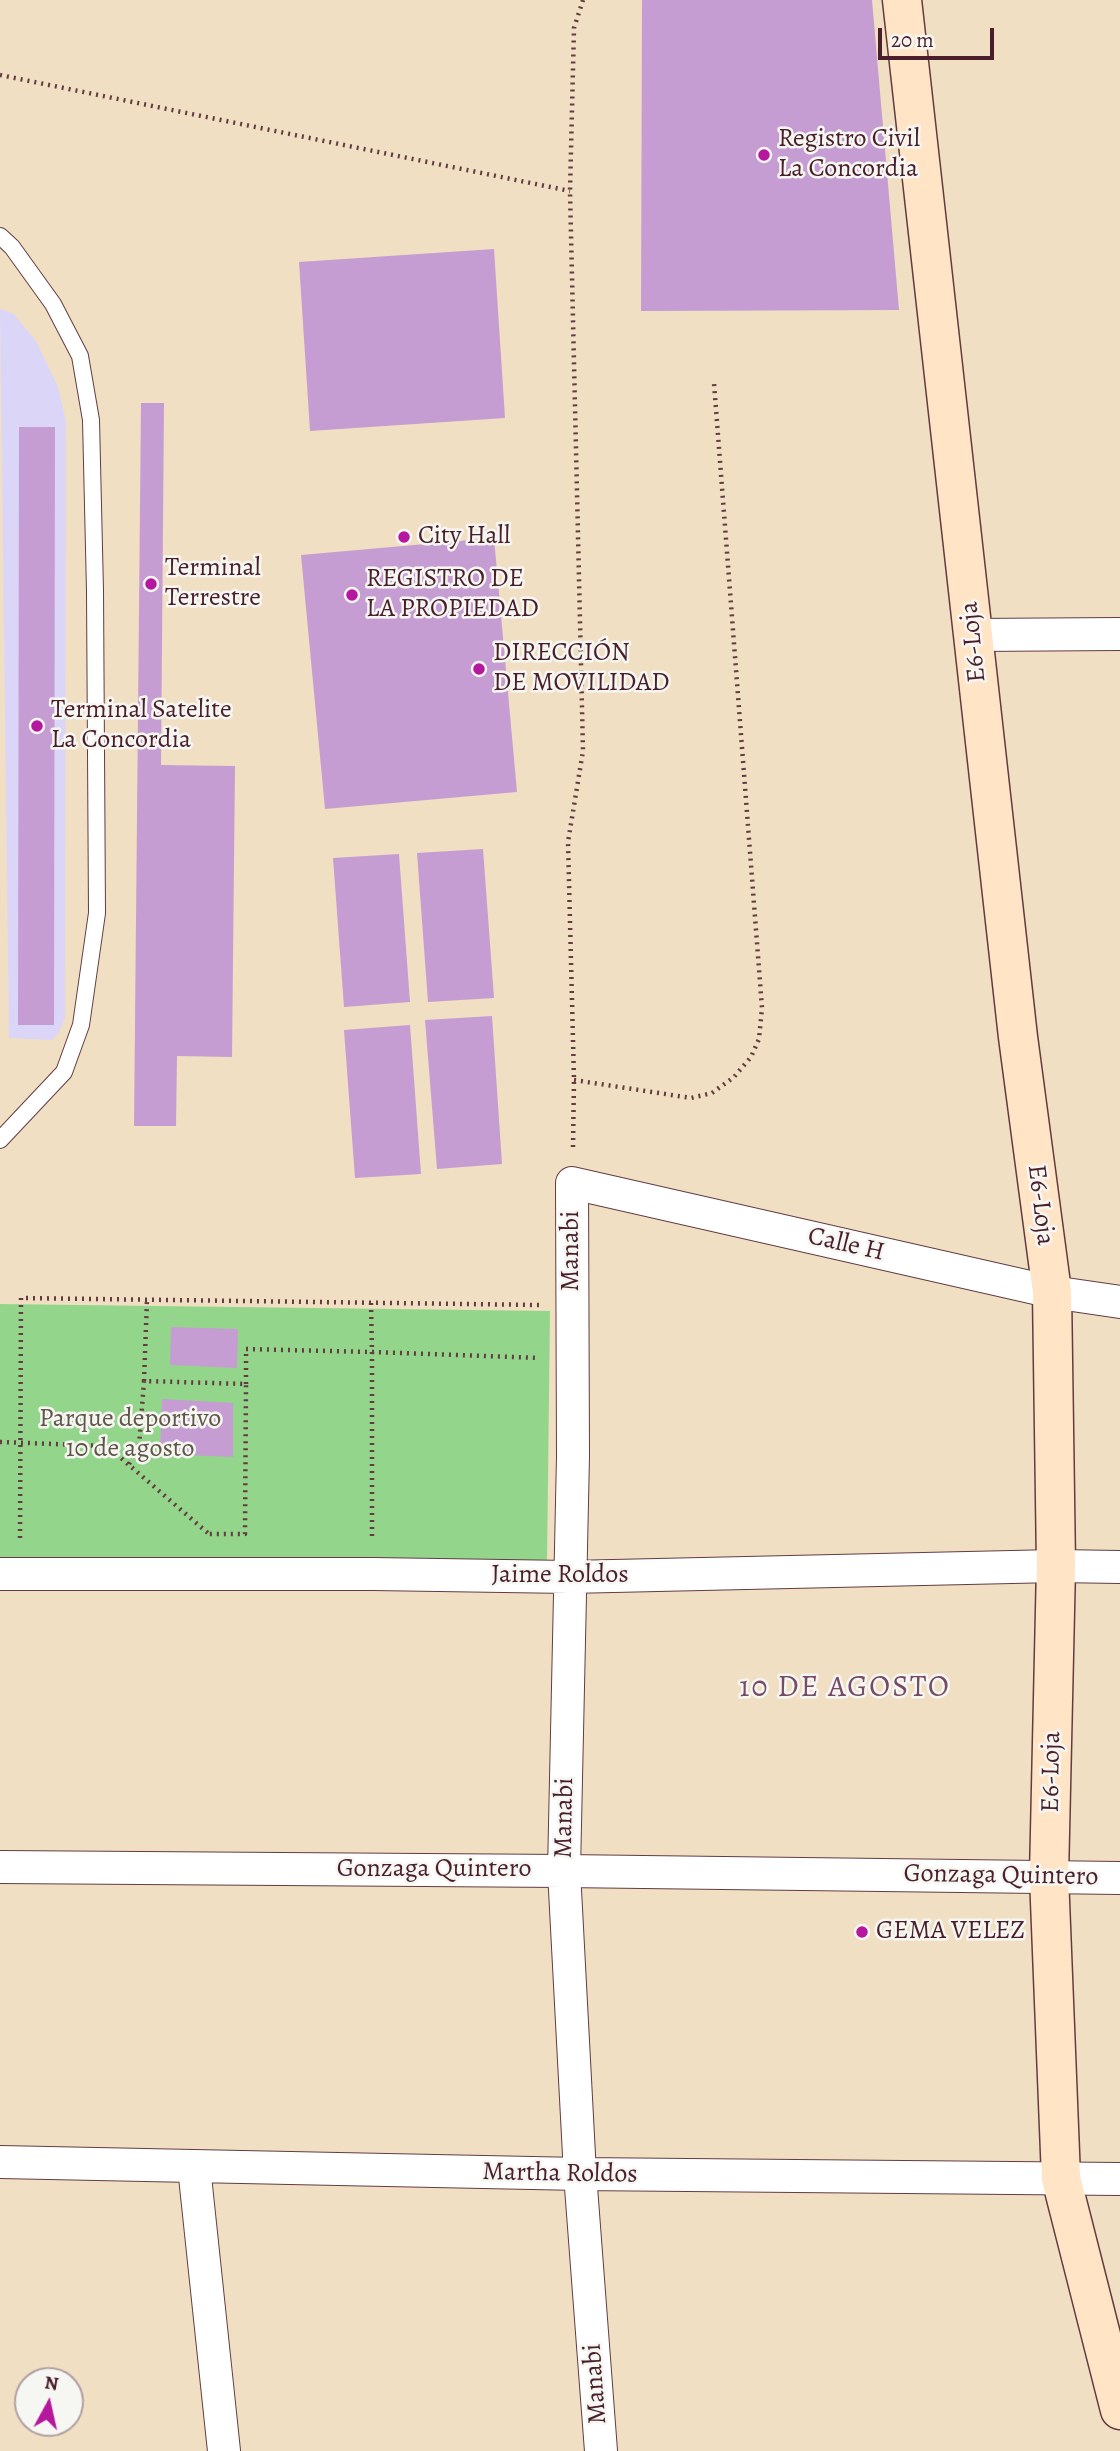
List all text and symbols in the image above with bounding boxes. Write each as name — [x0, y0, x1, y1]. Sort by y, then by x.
scale bar — [882, 14, 998, 58]
text: 20 m — [891, 26, 934, 54]
place label: Registro Civil La Concordia — [778, 124, 920, 186]
marker: Registro Civil La Concordia — [756, 147, 772, 163]
place label: City Hall — [418, 521, 510, 553]
marker: City Hall — [396, 529, 412, 545]
place label: Terminal Terrestre — [165, 553, 261, 614]
place label: REGISTRO DE LA PROPIEDAD — [366, 564, 539, 626]
marker: Terminal Terrestre — [143, 576, 159, 592]
marker: REGISTRO DE LA PROPIEDAD — [344, 587, 360, 603]
street label: E6-Loja — [954, 600, 994, 684]
place label: DIRECCIÓN DE MOVILIDAD — [493, 638, 670, 700]
marker: DIRECCIÓN DE MOVILIDAD — [471, 661, 487, 677]
place label: Terminal Satelite La Concordia — [51, 695, 232, 756]
marker: Terminal Satelite La Concordia — [29, 718, 45, 734]
street label: E6-Loja — [1020, 1163, 1060, 1247]
street label: Manabi — [556, 1211, 588, 1291]
street label: Calle H — [805, 1221, 887, 1269]
park label: Parque deportivo 10 de agosto — [39, 1404, 221, 1466]
street label: Jaime Roldos — [491, 1560, 629, 1592]
district label: 10 DE AGOSTO — [741, 1671, 949, 1707]
street label: E6-Loja — [1036, 1731, 1068, 1813]
street label: Manabi — [549, 1777, 581, 1859]
street label: Gonzaga Quintero — [337, 1854, 531, 1886]
street label: Gonzaga Quintero — [903, 1859, 1099, 1893]
place label: GEMA VELEZ — [876, 1916, 1025, 1948]
marker: GEMA VELEZ — [854, 1924, 870, 1940]
street label: Martha Roldos — [482, 2157, 638, 2191]
street label: Manabi — [578, 2343, 614, 2425]
north arrow — [14, 2367, 84, 2437]
text: N — [43, 2369, 60, 2397]

